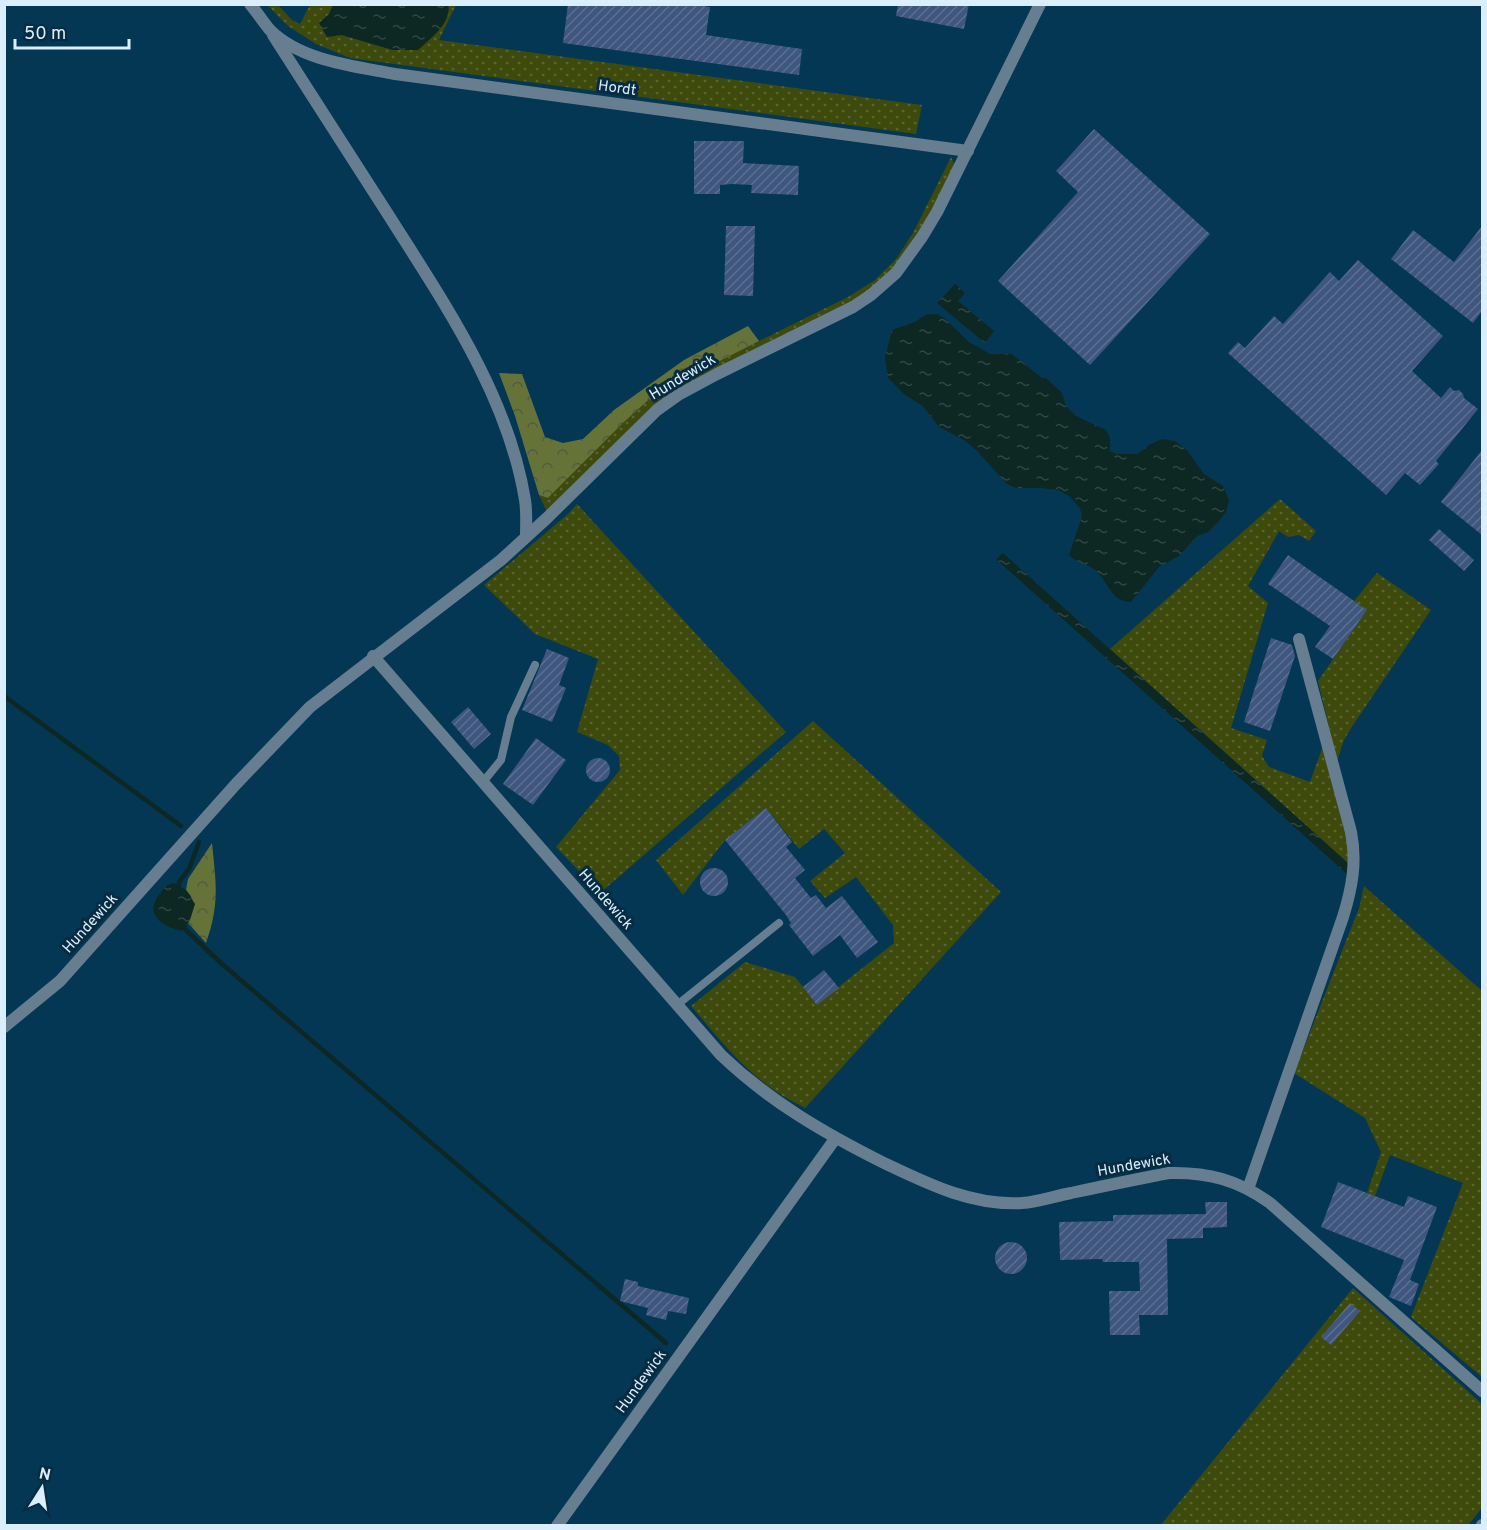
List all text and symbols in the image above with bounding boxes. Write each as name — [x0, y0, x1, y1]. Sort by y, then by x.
scale bar — [15, 12, 129, 50]
text: 50 m — [24, 23, 66, 46]
street label: Hordt — [597, 77, 637, 101]
street label: Hundewick — [646, 351, 720, 405]
street label: Hundewick — [574, 866, 636, 934]
street label: Hundewick — [59, 890, 123, 958]
street label: Hundewick — [1096, 1150, 1172, 1182]
street label: Hundewick — [613, 1346, 671, 1418]
north arrow — [12, 1458, 72, 1518]
text: N — [37, 1464, 52, 1486]

